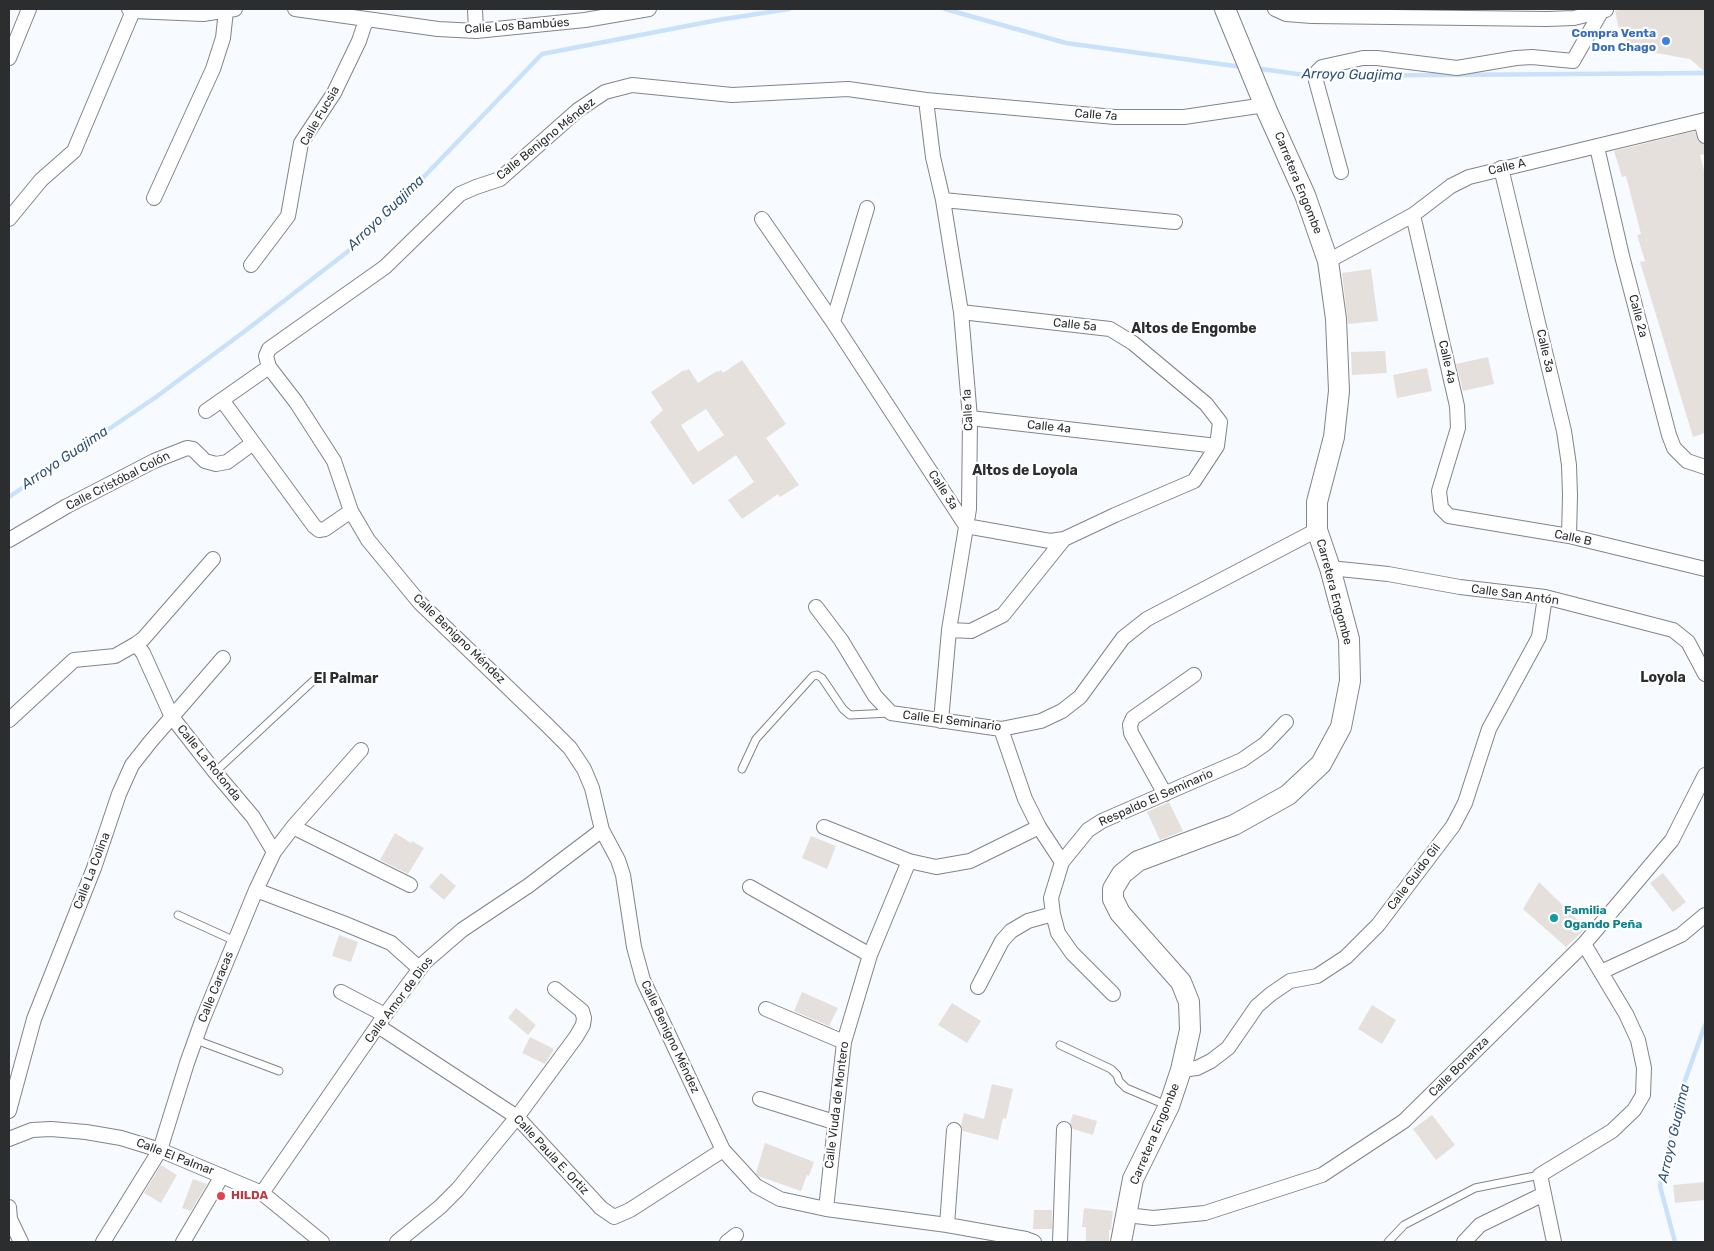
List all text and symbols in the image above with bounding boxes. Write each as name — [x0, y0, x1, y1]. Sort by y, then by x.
street label: Calle Los Bambúes — [464, 15, 570, 37]
place label: Compra Venta Don Chago — [1572, 27, 1656, 55]
marker: Compra Venta Don Chago — [1660, 35, 1672, 47]
water label: Arroyo Guajima — [1302, 66, 1402, 84]
street label: Calle Fucsia — [297, 84, 343, 148]
street label: Calle Benigno Méndez — [494, 95, 598, 183]
street label: Calle 7a — [1074, 106, 1118, 124]
street label: Carretera Engombe — [1271, 130, 1325, 236]
street label: Calle A — [1487, 156, 1527, 178]
water label: Arroyo Guajima — [344, 172, 428, 254]
street label: Calle 2a — [1625, 293, 1651, 339]
street label: Calle 5a — [1052, 316, 1098, 334]
district label: Altos de Engombe — [1131, 321, 1257, 337]
street label: Calle 3a — [1533, 328, 1557, 374]
street label: Calle 4a — [1435, 339, 1459, 385]
street label: Calle 1a — [960, 389, 976, 431]
street label: Calle 4a — [1026, 418, 1072, 436]
water label: Arroyo Guajima — [19, 423, 111, 493]
street label: Calle Cristóbal Colón — [64, 449, 172, 513]
district label: Altos de Loyola — [972, 463, 1078, 479]
street label: Calle 3a — [925, 468, 961, 512]
street label: Calle B — [1553, 527, 1593, 549]
street label: Carretera Engombe — [1313, 538, 1355, 646]
street label: Calle San Antón — [1470, 582, 1560, 608]
street label: Calle Benigno Méndez — [410, 591, 508, 687]
district label: Loyola — [1640, 670, 1686, 686]
district label: El Palmar — [314, 671, 378, 687]
street label: Calle El Seminario — [902, 708, 1002, 734]
street label: Calle La Rotonda — [174, 722, 244, 804]
street label: Respaldo El Seminario — [1097, 766, 1215, 830]
street label: Calle La Colina — [71, 831, 113, 911]
street label: Calle Guido Gil — [1384, 841, 1444, 913]
place label: Familia Ogando Peña — [1564, 904, 1642, 932]
marker: Familia Ogando Peña — [1548, 912, 1560, 924]
street label: Calle Caracas — [195, 949, 237, 1025]
street label: Calle Amor de Dios — [362, 954, 436, 1046]
street label: Calle Benigno Méndez — [638, 978, 702, 1096]
street label: Calle Bonanza — [1426, 1034, 1492, 1100]
street label: Calle Viuda de Montero — [822, 1041, 852, 1169]
street label: Carretera Engombe — [1127, 1081, 1183, 1187]
water label: Arroyo Guajima — [1655, 1082, 1693, 1184]
street label: Calle Paula E. Ortiz — [510, 1112, 592, 1198]
street label: Calle El Palmar — [134, 1136, 216, 1178]
place label: HILDA — [231, 1189, 268, 1203]
marker: HILDA — [215, 1190, 227, 1202]

